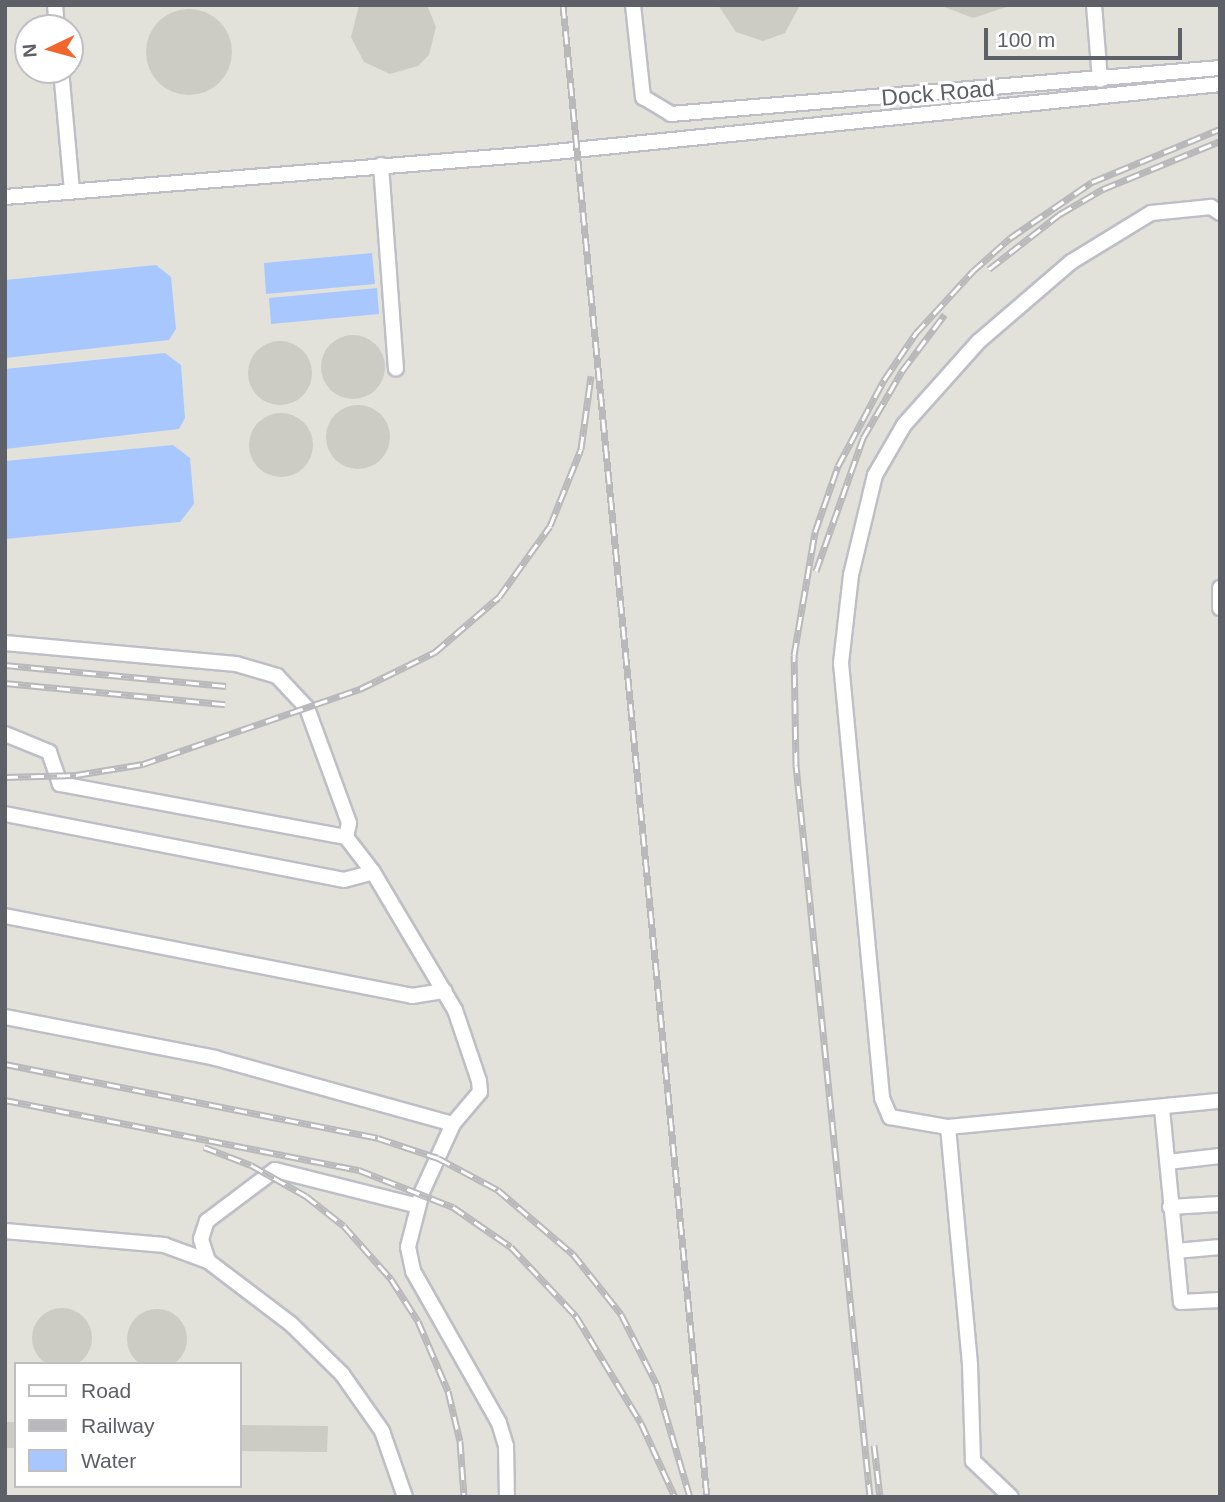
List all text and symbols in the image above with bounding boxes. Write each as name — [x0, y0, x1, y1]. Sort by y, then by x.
north arrow — [14, 14, 84, 84]
scale bar — [987, 14, 1185, 58]
text: 100 m — [997, 28, 1055, 51]
text: N — [19, 43, 41, 58]
street label: Dock Road — [880, 74, 996, 112]
legend — [14, 1362, 242, 1488]
text: Road — [81, 1379, 131, 1402]
text: Railway — [81, 1414, 155, 1437]
text: Water — [81, 1449, 136, 1472]

